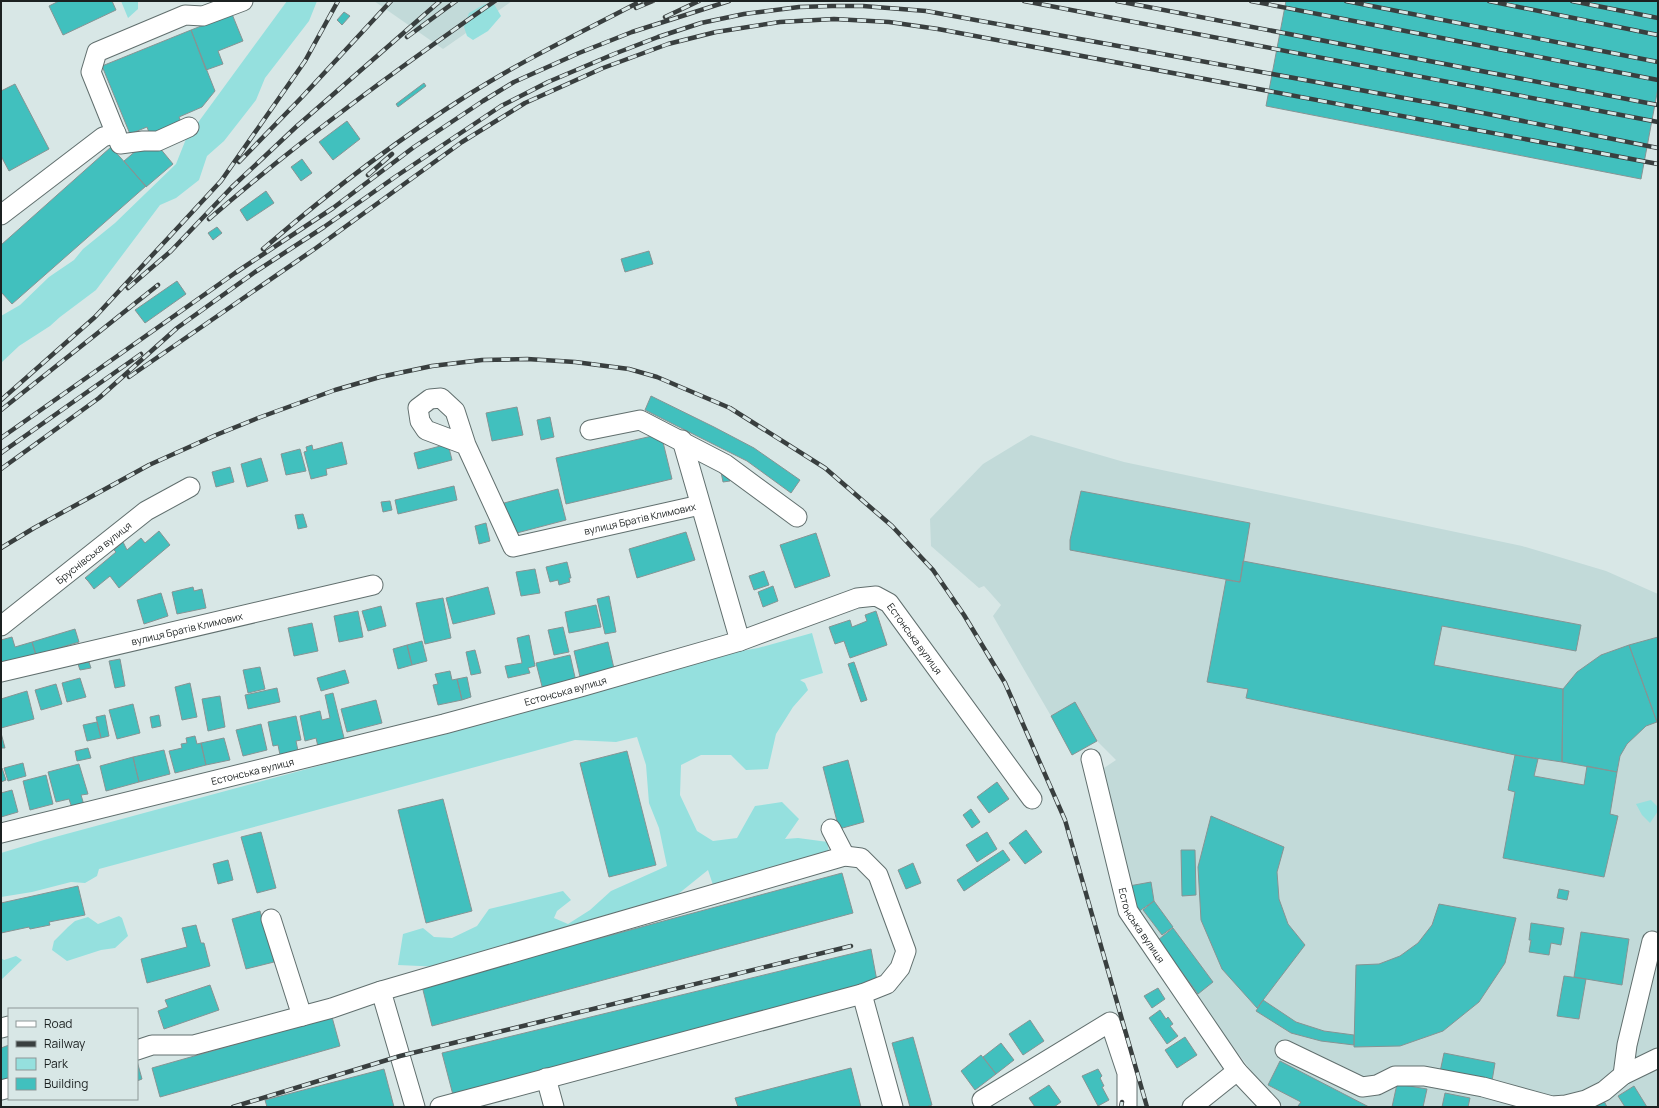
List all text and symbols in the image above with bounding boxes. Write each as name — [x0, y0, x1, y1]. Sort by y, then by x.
street label: вулиця Братів Климових — [583, 499, 698, 538]
street label: Бруснівська вулиця — [53, 518, 134, 587]
street label: Естонська вулиця — [884, 600, 946, 677]
street label: вулиця Братів Климових — [130, 609, 245, 648]
street label: Естонська вулиця — [523, 673, 608, 709]
street label: Естонська вулиця — [210, 754, 295, 788]
street label: Естонська вулиця — [1116, 886, 1168, 965]
legend — [8, 1008, 138, 1100]
text: Road — [44, 1015, 72, 1032]
text: Railway — [44, 1035, 86, 1052]
text: Park — [44, 1055, 69, 1072]
text: Building — [44, 1075, 88, 1092]

